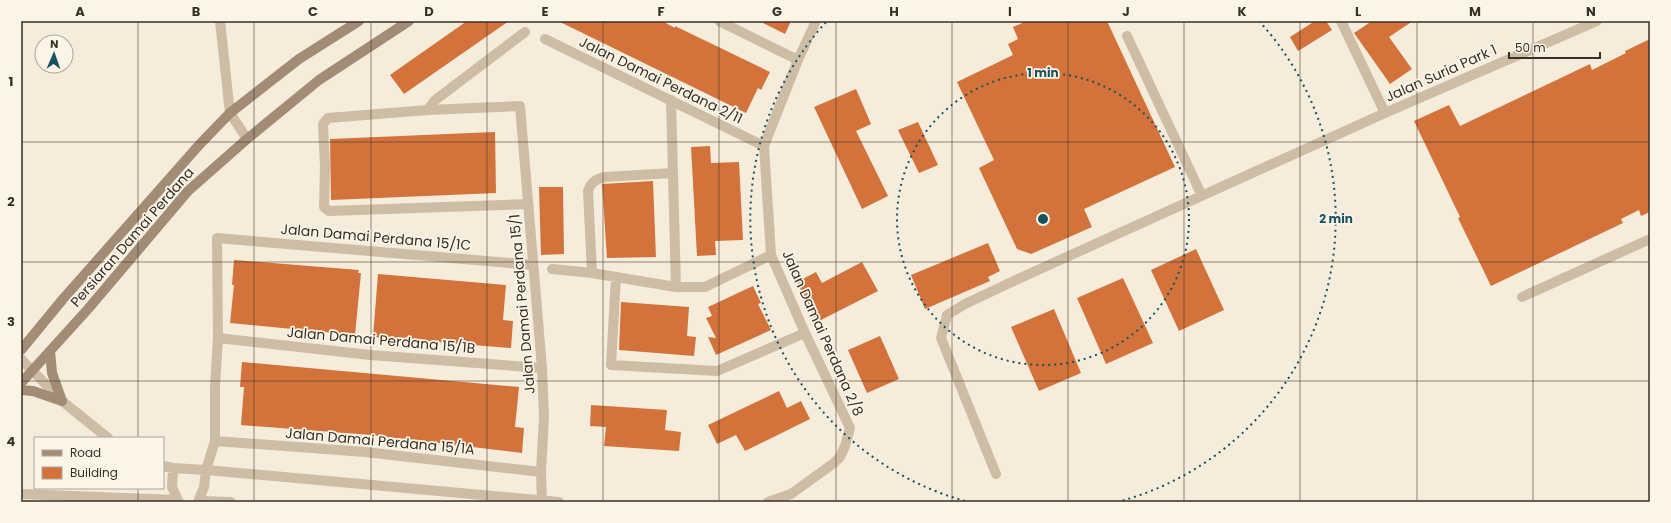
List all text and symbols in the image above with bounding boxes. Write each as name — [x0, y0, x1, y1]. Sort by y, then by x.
text: A — [75, 2, 85, 21]
text: B — [192, 2, 201, 21]
text: C — [308, 2, 318, 21]
text: D — [424, 2, 434, 21]
text: E — [541, 2, 549, 21]
text: F — [657, 2, 665, 21]
text: G — [772, 2, 782, 21]
text: H — [889, 2, 899, 21]
text: I — [1008, 2, 1012, 21]
text: J — [1122, 2, 1130, 21]
text: K — [1237, 2, 1247, 21]
text: L — [1355, 2, 1361, 21]
text: M — [1469, 2, 1481, 21]
text: N — [1586, 2, 1596, 21]
street label: Jalan Damai Perdana 2/11 — [576, 32, 746, 128]
north arrow — [34, 34, 74, 74]
scale bar — [1509, 34, 1600, 60]
text: N — [50, 36, 59, 52]
text: 50 m — [1515, 39, 1546, 56]
street label: Jalan Suria Park 1 — [1382, 40, 1500, 106]
text: 1 min — [1027, 64, 1059, 81]
text: 1 — [9, 72, 13, 91]
street label: Persiaran Damai Perdana — [66, 163, 198, 311]
text: 2 — [7, 192, 15, 211]
text: 2 min — [1319, 210, 1353, 227]
centre of rings — [1036, 212, 1050, 226]
street label: Jalan Damai Perdana 15/1 — [504, 213, 540, 395]
street label: Jalan Damai Perdana 15/1C — [280, 219, 472, 255]
street label: Jalan Damai Perdana 2/8 — [777, 247, 869, 419]
text: 3 — [7, 312, 15, 331]
street label: Jalan Damai Perdana 15/1B — [286, 322, 476, 358]
street label: Jalan Damai Perdana 15/1A — [285, 423, 475, 459]
text: 4 — [7, 432, 16, 451]
legend — [34, 437, 164, 489]
text: Road — [70, 444, 101, 461]
text: Building — [70, 464, 118, 481]

